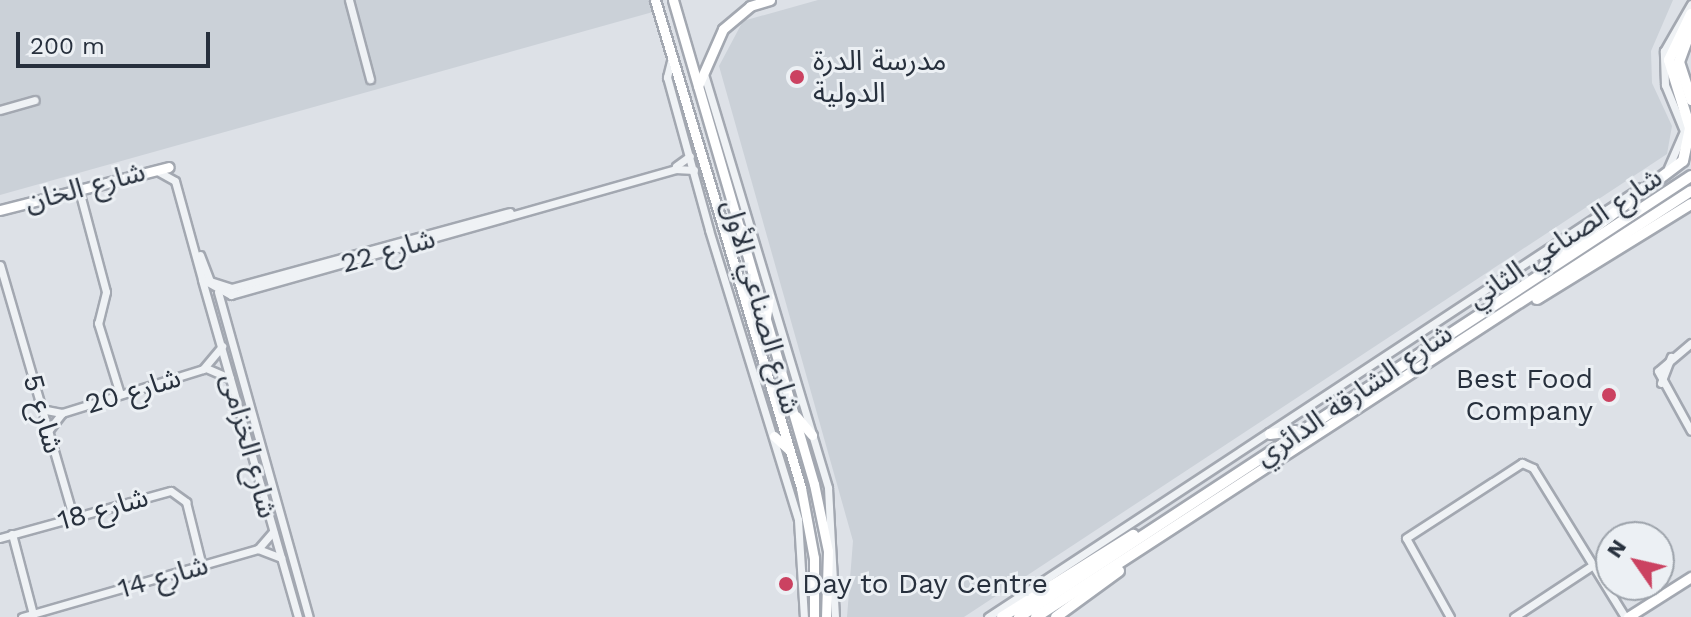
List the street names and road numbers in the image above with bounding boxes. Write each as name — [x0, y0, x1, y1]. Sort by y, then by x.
street label: شارع الخان — [21, 155, 149, 219]
street label: شارع الصناعي الثاني — [1461, 161, 1669, 315]
street label: شارع الصناعي الأول — [714, 196, 808, 418]
street label: شارع 22 — [337, 222, 439, 280]
street label: شارع الشارقة الدائري — [1249, 317, 1459, 473]
street label: شارع 20 — [81, 361, 185, 421]
street label: شارع الخزامى — [214, 370, 284, 522]
street label: شارع 5 — [16, 371, 70, 457]
street label: شارع 18 — [54, 480, 152, 538]
street label: شارع 14 — [114, 548, 212, 606]

